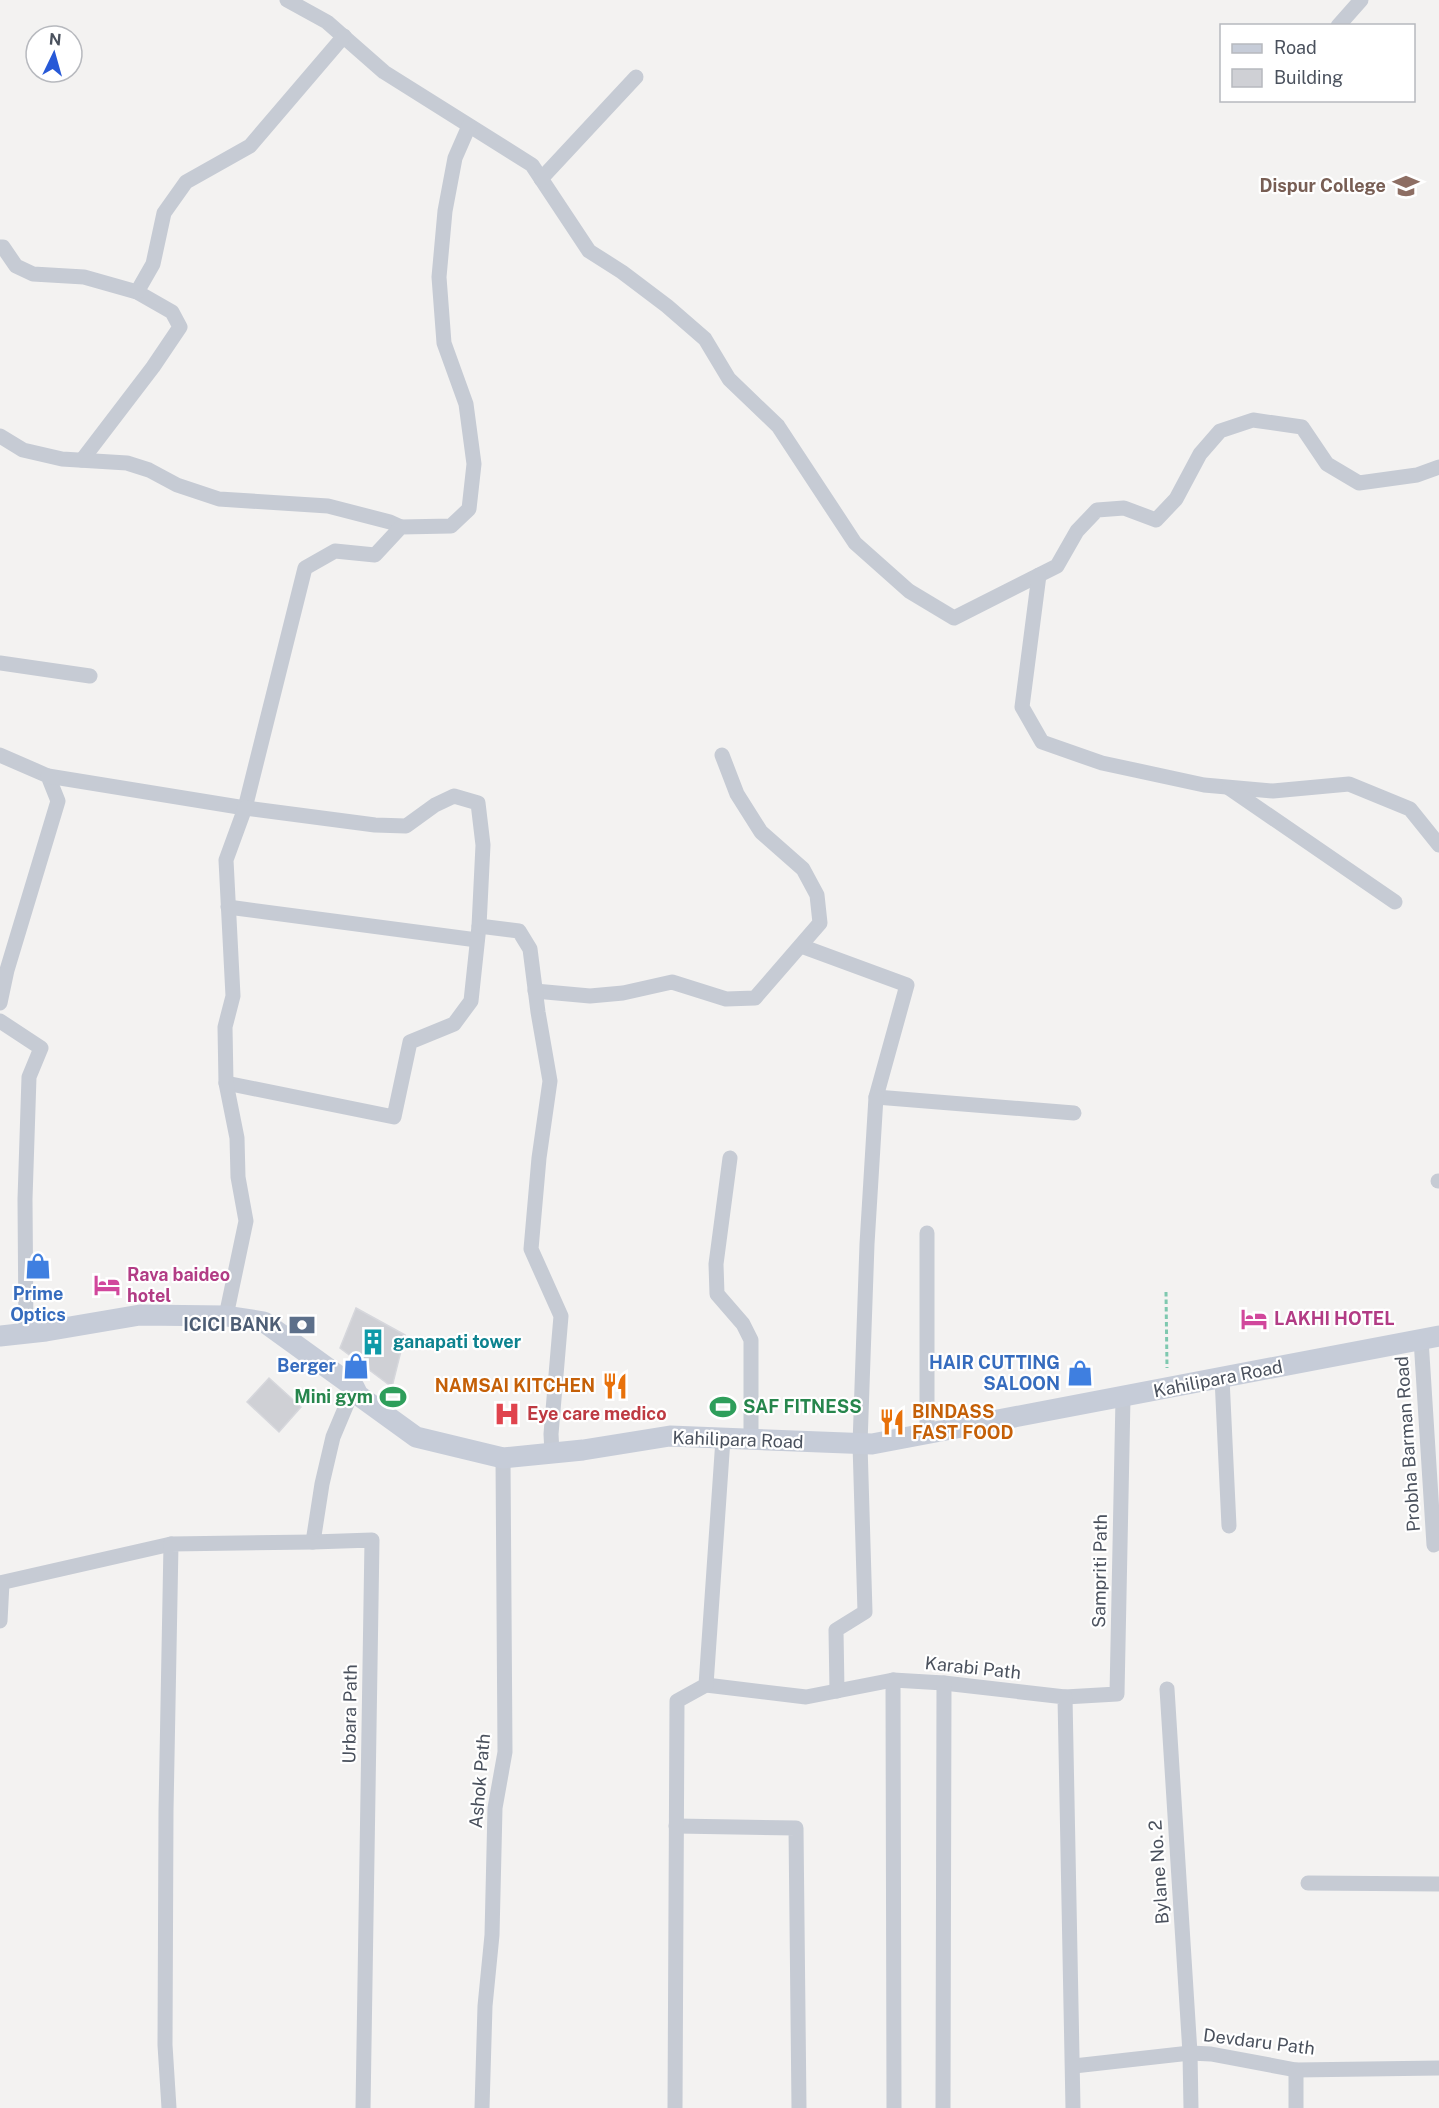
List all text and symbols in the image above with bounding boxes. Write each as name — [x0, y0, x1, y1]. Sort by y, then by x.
north arrow — [24, 24, 84, 84]
legend — [1220, 24, 1415, 102]
text: N — [48, 30, 62, 50]
text: Road — [1274, 37, 1317, 58]
text: Building — [1274, 67, 1343, 88]
school or university icon: Dispur College — [1391, 171, 1421, 201]
place label: Dispur College — [1260, 175, 1386, 196]
shop icon: Prime Optics — [23, 1251, 53, 1281]
place label: Rava baideo hotel — [127, 1264, 230, 1306]
hotel icon: Rava baideo hotel — [92, 1270, 122, 1300]
place label: Prime Optics — [10, 1283, 66, 1325]
hotel icon: LAKHI HOTEL — [1239, 1304, 1269, 1334]
place label: LAKHI HOTEL — [1274, 1308, 1395, 1329]
bank icon: ICICI BANK — [287, 1310, 317, 1340]
place label: ICICI BANK — [183, 1314, 282, 1335]
building icon: ganapati tower — [358, 1327, 388, 1357]
place label: ganapati tower — [393, 1331, 522, 1352]
shop icon: Berger — [341, 1351, 371, 1381]
place label: HAIR CUTTING SALOON — [929, 1352, 1060, 1394]
place label: Berger — [277, 1355, 337, 1376]
street label: Kahilipara Road — [1152, 1356, 1284, 1401]
street label: Probha Barman Road — [1391, 1356, 1424, 1532]
shop icon: HAIR CUTTING SALOON — [1065, 1358, 1095, 1388]
restaurant icon: NAMSAI KITCHEN — [600, 1371, 630, 1401]
place label: NAMSAI KITCHEN — [435, 1375, 595, 1396]
sports icon: Mini gym — [378, 1382, 408, 1412]
place label: Mini gym — [294, 1386, 373, 1407]
sports icon: SAF FITNESS — [708, 1392, 738, 1422]
place label: SAF FITNESS — [743, 1396, 862, 1417]
hospital icon: Eye care medico — [492, 1399, 522, 1429]
place label: BINDASS FAST FOOD — [912, 1401, 1013, 1443]
place label: Eye care medico — [527, 1403, 667, 1424]
restaurant icon: BINDASS FAST FOOD — [877, 1407, 907, 1437]
street label: Kahilipara Road — [672, 1427, 804, 1452]
street label: Sampriti Path — [1088, 1514, 1111, 1628]
street label: Karabi Path — [924, 1652, 1022, 1683]
street label: Urbara Path — [338, 1664, 361, 1764]
street label: Ashok Path — [465, 1733, 494, 1829]
street label: Bylane No. 2 — [1144, 1819, 1173, 1925]
street label: Devdaru Path — [1202, 2024, 1316, 2059]

